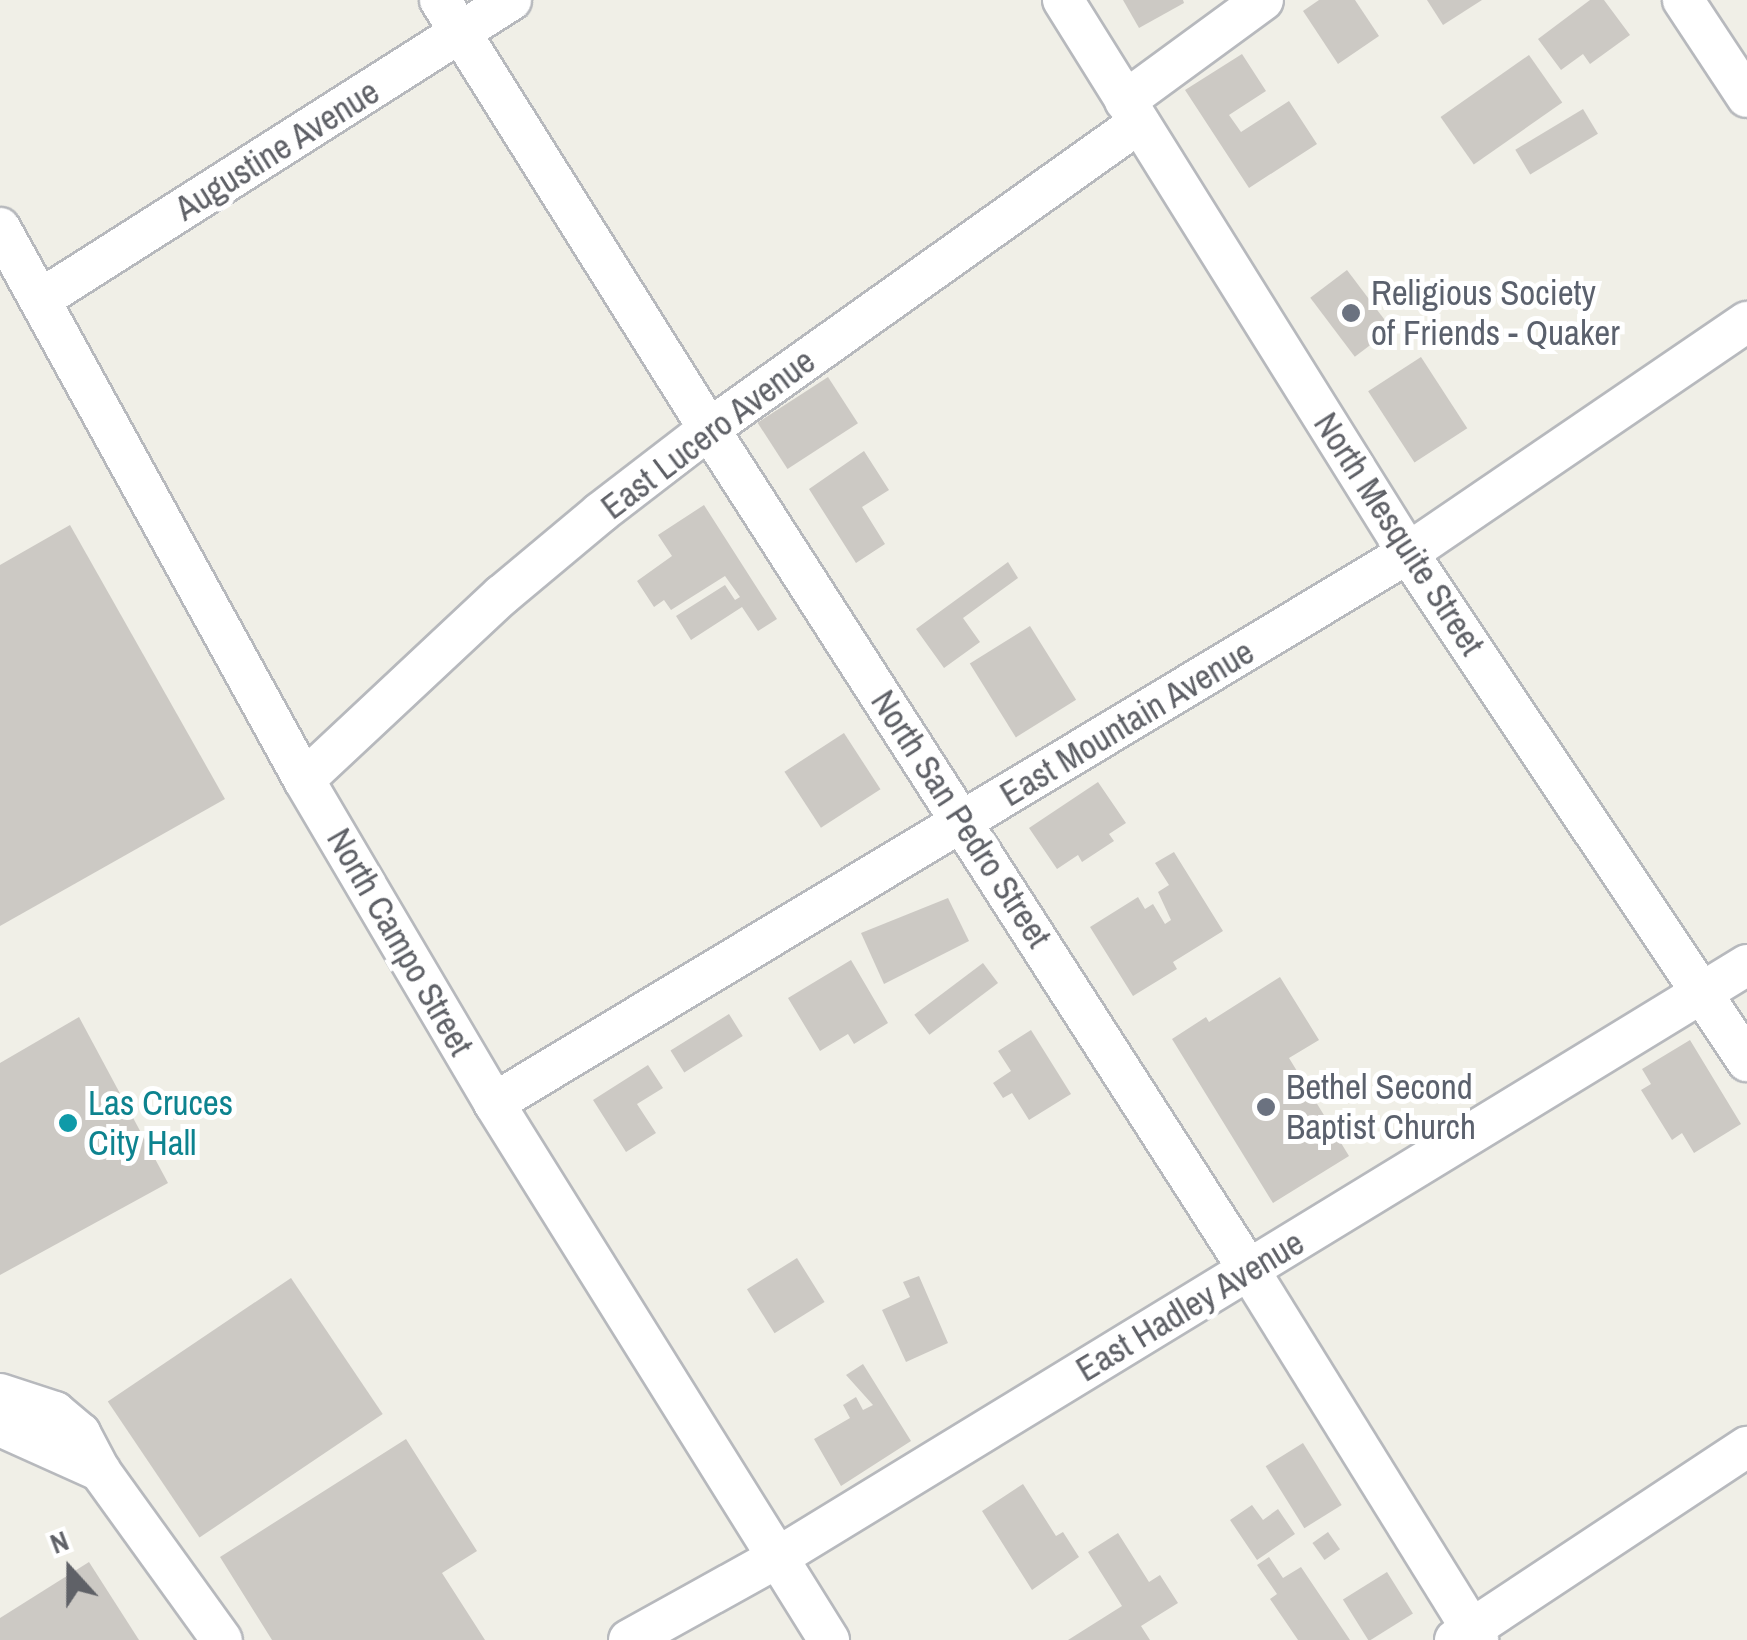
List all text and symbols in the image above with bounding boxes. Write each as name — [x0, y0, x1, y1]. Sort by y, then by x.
street label: Augustine Avenue — [167, 70, 387, 230]
place label: Religious Society of Friends - Quaker — [1371, 272, 1620, 354]
marker: Religious Society of Friends - Quaker — [1340, 302, 1362, 324]
street label: East Lucero Avenue — [592, 340, 824, 528]
street label: North Mesquite Street — [1305, 405, 1493, 663]
street label: East Mountain Avenue — [992, 630, 1262, 816]
street label: North San Pedro Street — [862, 682, 1060, 956]
street label: North Campo Street — [318, 821, 482, 1063]
place label: Bethel Second Baptist Church — [1286, 1066, 1476, 1148]
place label: Las Cruces City Hall — [88, 1082, 233, 1164]
marker: Bethel Second Baptist Church — [1255, 1096, 1277, 1118]
marker: Las Cruces City Hall — [57, 1112, 79, 1134]
street label: East Hadley Avenue — [1068, 1221, 1312, 1391]
north arrow — [20, 1520, 120, 1620]
text: N — [45, 1521, 74, 1563]

